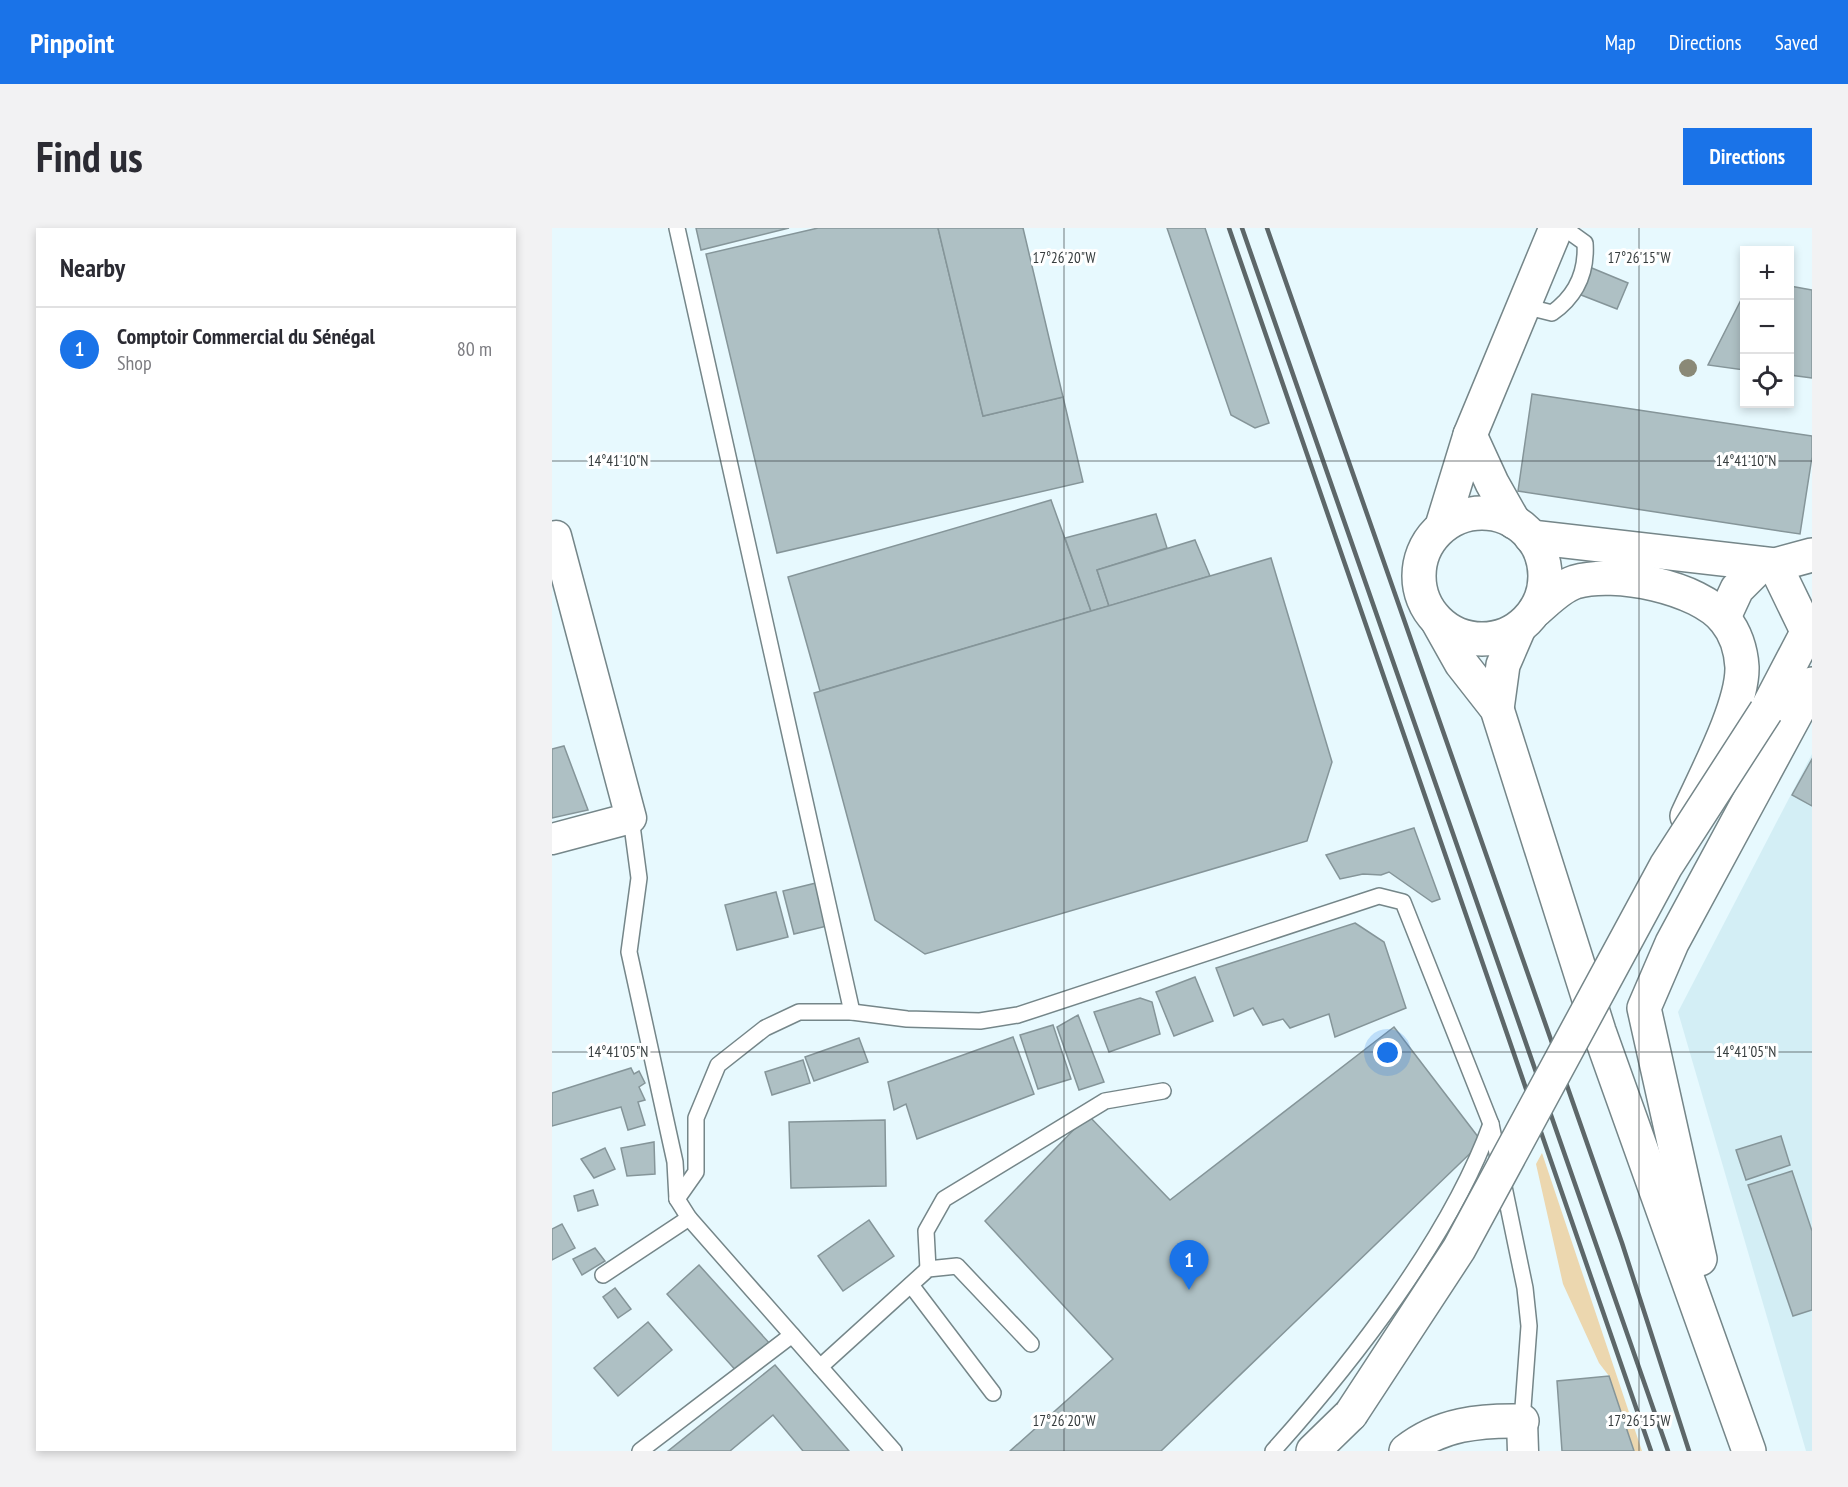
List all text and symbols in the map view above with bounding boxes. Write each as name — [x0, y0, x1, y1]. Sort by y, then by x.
text: Pinpoint — [30, 24, 114, 61]
text: Map — [1605, 29, 1636, 56]
text: Directions — [1669, 29, 1742, 56]
text: Saved — [1775, 29, 1818, 56]
button: Directions — [1683, 128, 1812, 185]
text: Find us — [36, 129, 143, 184]
map controls — [1740, 246, 1794, 408]
button: + — [1740, 246, 1794, 300]
text: 17°26'20"W — [1032, 248, 1096, 267]
text: 17°26'15"W — [1607, 248, 1671, 267]
text: Nearby — [60, 251, 125, 284]
button: − — [1740, 300, 1794, 354]
text: Comptoir Commercial du Sénégal — [117, 322, 375, 350]
text: 1 — [75, 336, 84, 362]
text: 80 m — [457, 336, 492, 362]
text: Shop — [117, 350, 152, 376]
button: locate — [1740, 354, 1794, 408]
text: 14°41'10"N — [588, 451, 648, 470]
text: 14°41'10"N — [1716, 451, 1776, 470]
your location — [1373, 1038, 1402, 1067]
text: 14°41'05"N — [588, 1042, 648, 1061]
text: 14°41'05"N — [1716, 1042, 1776, 1061]
pin: 1 — [1170, 1240, 1208, 1290]
text: 17°26'20"W — [1032, 1411, 1096, 1430]
text: 17°26'15"W — [1607, 1411, 1671, 1430]

